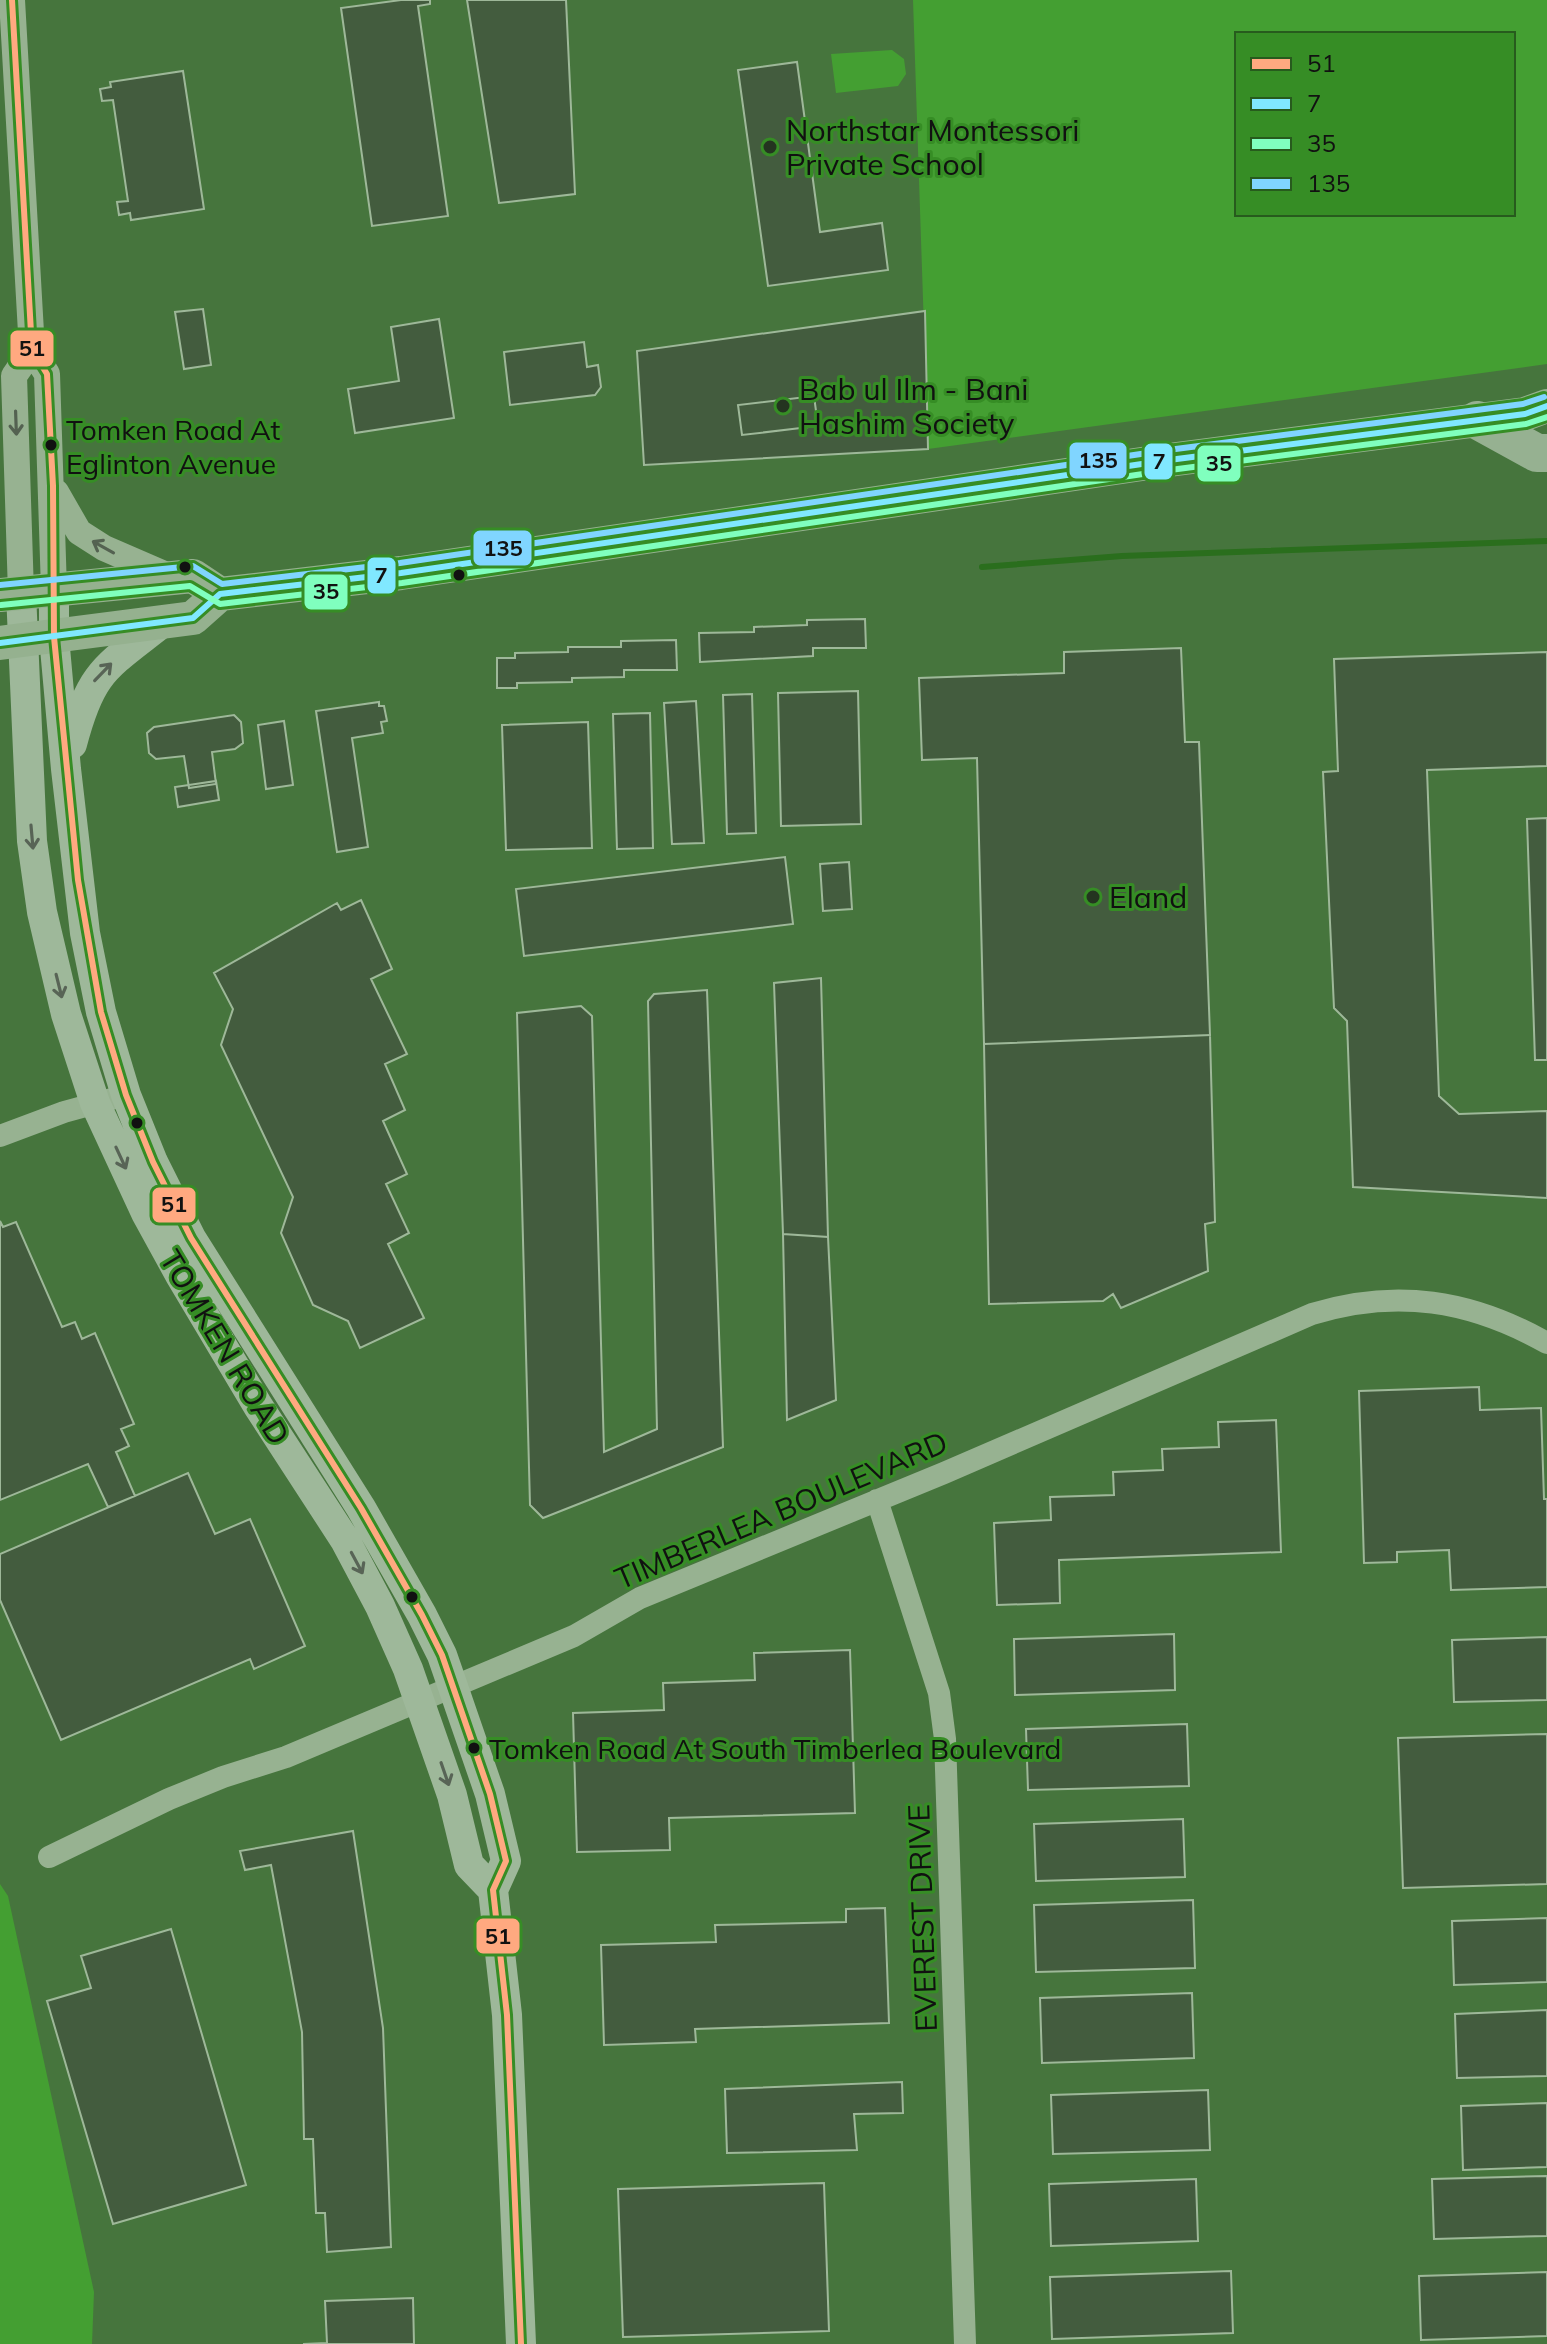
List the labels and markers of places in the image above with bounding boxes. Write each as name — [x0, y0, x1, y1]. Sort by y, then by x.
place label: Northstar Montessori Private School — [786, 111, 1079, 183]
marker: Northstar Montessori Private School — [761, 138, 779, 156]
place label: Bab ul Ilm - Bani Hashim Society — [799, 370, 1028, 442]
marker: Bab ul Ilm - Bani Hashim Society — [774, 397, 792, 415]
place label: Tomken Road At Eglinton Avenue — [66, 412, 281, 481]
marker: Tomken Road At Eglinton Avenue — [43, 437, 59, 453]
unlabelled marker — [177, 559, 193, 575]
unlabelled marker — [451, 567, 467, 583]
place label: Eland — [1109, 878, 1187, 916]
marker: Eland — [1084, 888, 1102, 906]
unlabelled marker — [129, 1115, 145, 1131]
unlabelled marker — [404, 1589, 420, 1605]
place label: Tomken Road At South Timberlea Boulevard — [489, 1731, 1061, 1766]
marker: Tomken Road At South Timberlea Boulevard — [466, 1740, 482, 1756]

